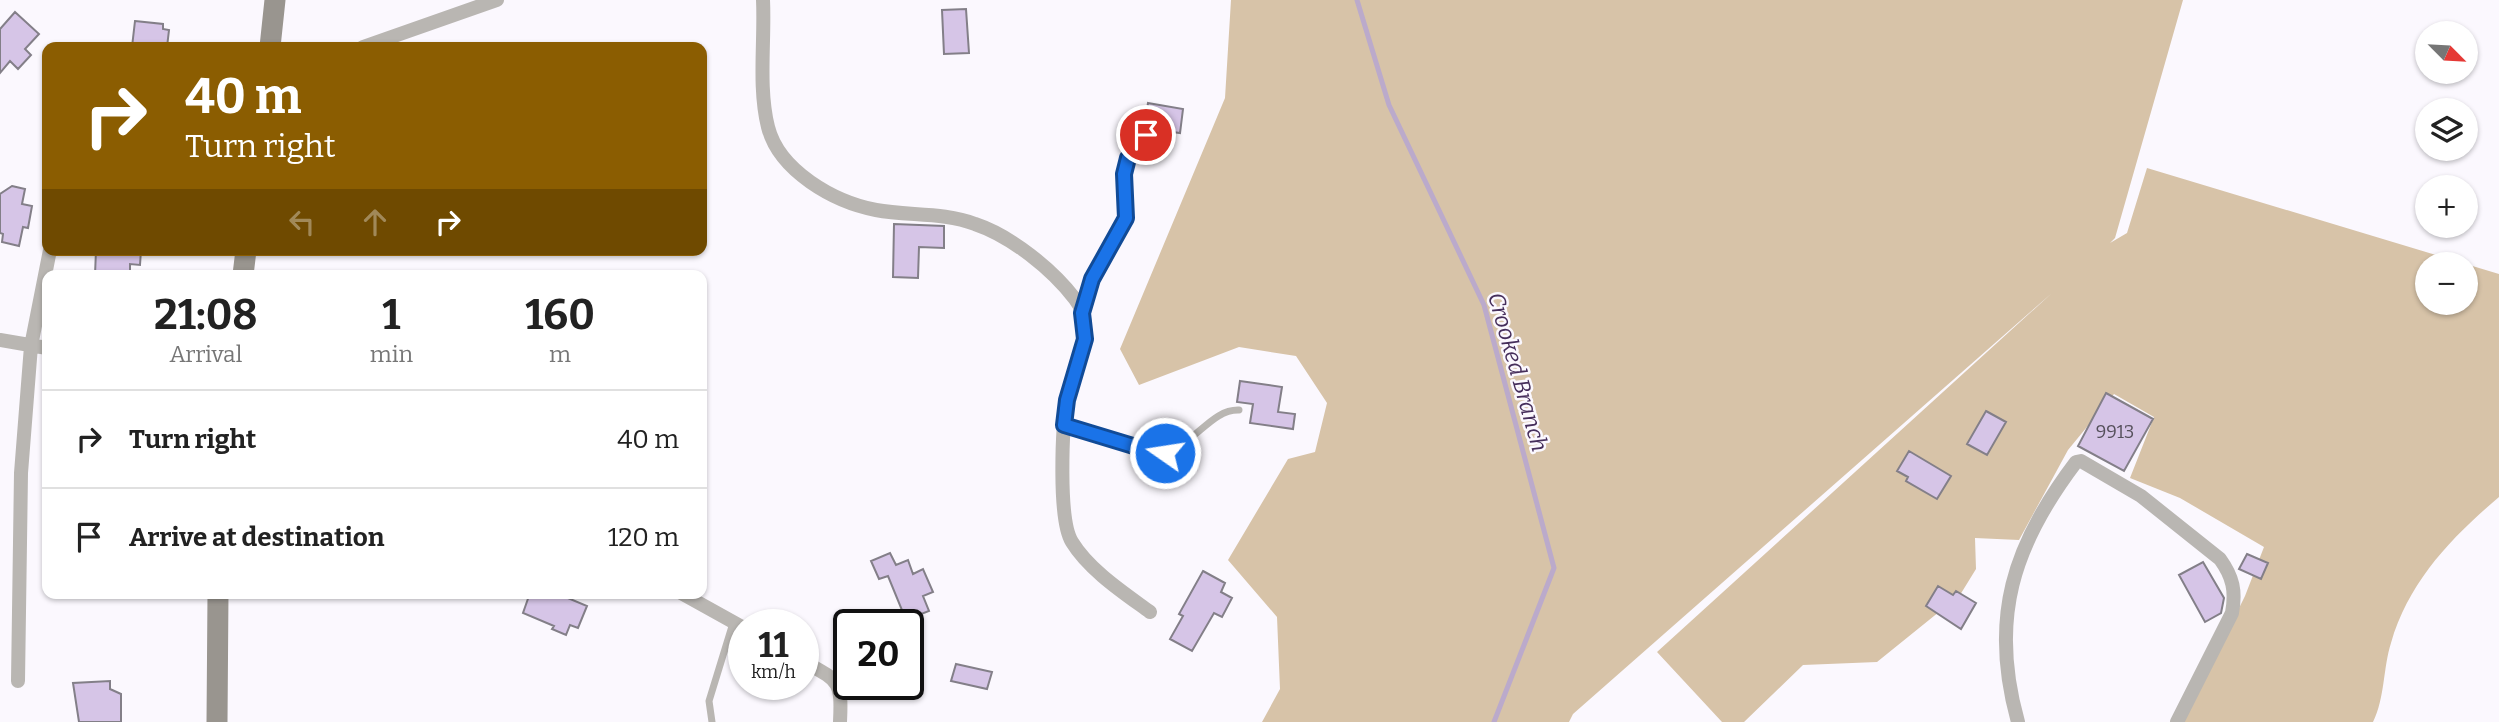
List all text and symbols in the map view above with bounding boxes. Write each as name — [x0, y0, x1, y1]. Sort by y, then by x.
north arrow — [2415, 21, 2478, 84]
map controls — [2415, 21, 2478, 315]
text: 40 m — [185, 67, 302, 126]
icon: right — [70, 70, 161, 161]
button: layers — [2415, 98, 2478, 161]
pin — [1116, 105, 1176, 165]
icon: arrive — [1127, 116, 1165, 154]
text: Turn right — [185, 127, 336, 165]
button: + — [2415, 175, 2478, 238]
icon: left — [283, 203, 321, 241]
icon: ahead — [356, 203, 394, 241]
icon: right — [429, 203, 467, 241]
button: − — [2415, 252, 2478, 315]
water label: Crooked Branch — [1482, 289, 1554, 455]
text: 21:08 — [154, 290, 258, 340]
text: 1 — [382, 290, 401, 340]
text: 160 — [525, 290, 595, 340]
text: Arrival — [169, 340, 242, 368]
text: min — [370, 340, 413, 368]
text: m — [549, 340, 571, 368]
position arrow — [1128, 416, 1202, 490]
icon: right — [70, 420, 108, 458]
house number: 9913 — [2096, 421, 2134, 443]
text: Turn right — [129, 424, 256, 455]
text: 40 m — [617, 424, 679, 455]
icon: arrive — [70, 518, 108, 556]
text: Arrive at destination — [129, 522, 384, 553]
text: 120 m — [608, 522, 679, 553]
speed limit sign: 20 — [833, 609, 924, 700]
text: 11 — [758, 624, 789, 666]
text: km/h — [751, 661, 796, 683]

